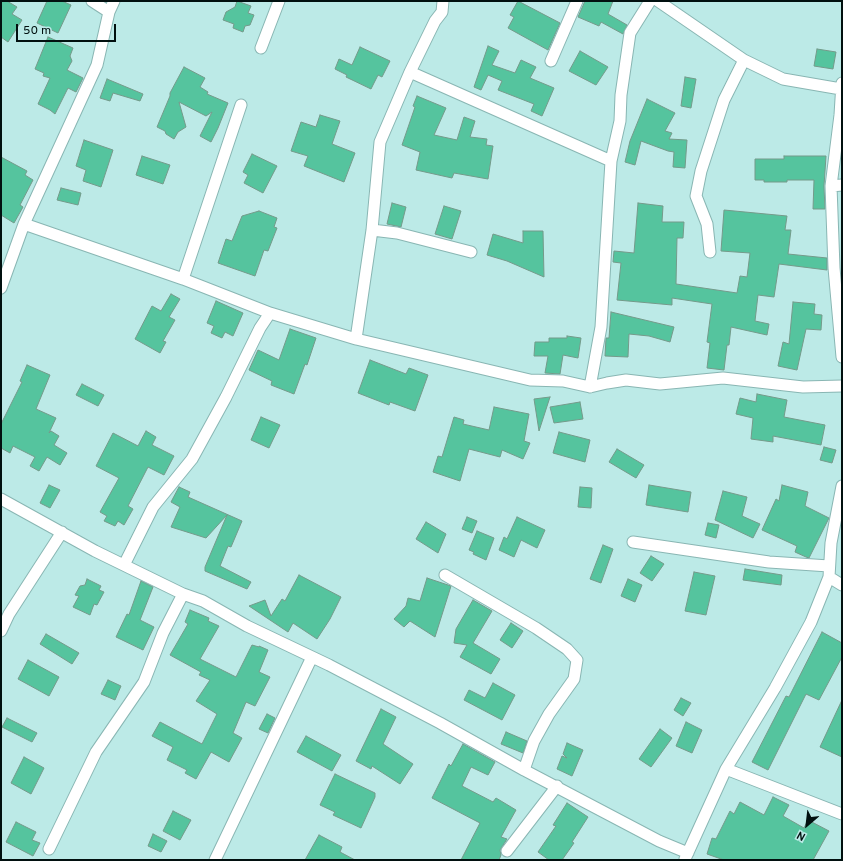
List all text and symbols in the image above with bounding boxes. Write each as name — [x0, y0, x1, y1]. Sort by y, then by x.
scale bar — [18, 16, 118, 42]
text: 50 m — [23, 23, 51, 39]
north arrow — [787, 805, 827, 845]
text: N — [795, 828, 808, 844]

